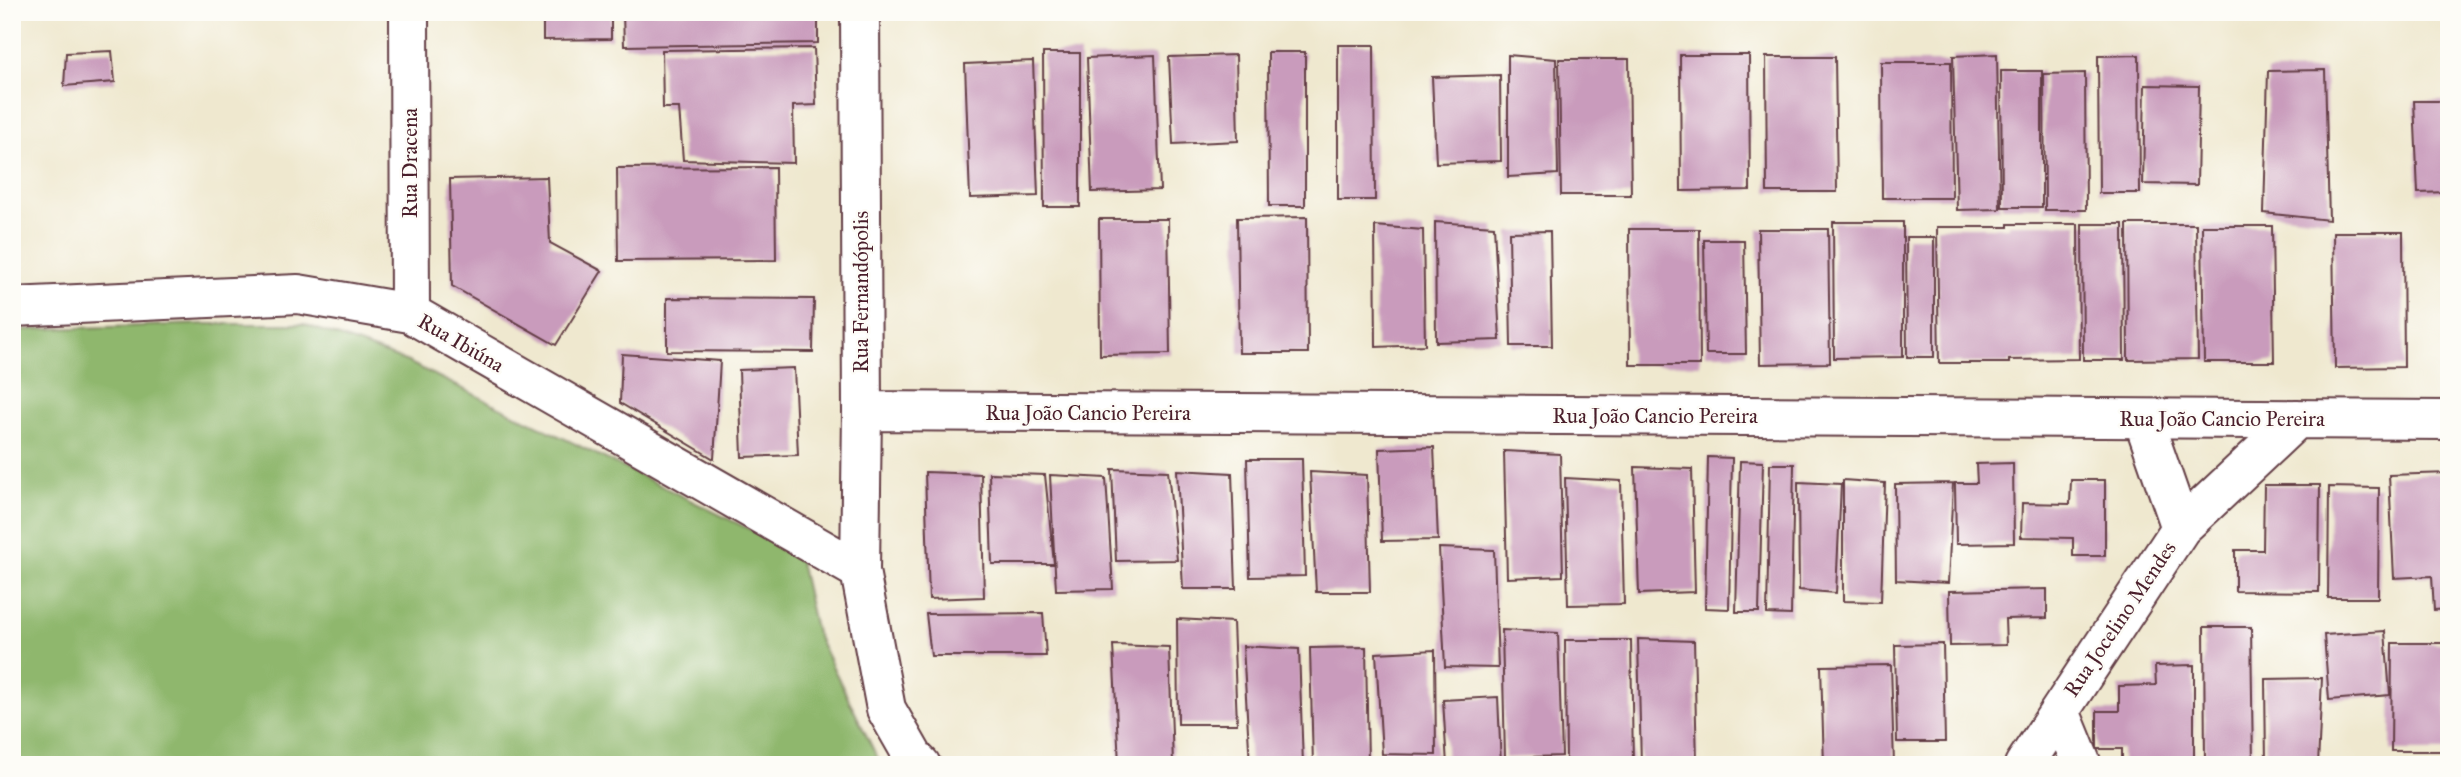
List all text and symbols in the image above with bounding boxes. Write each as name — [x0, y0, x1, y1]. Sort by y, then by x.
street label: Rua Dracena — [397, 108, 423, 218]
street label: Rua Fernandópolis — [848, 211, 874, 373]
street label: Rua Ibiúna — [413, 308, 509, 378]
street label: Rua João Cancio Pereira — [985, 400, 1191, 426]
street label: Rua João Cancio Pereira — [1552, 403, 1758, 429]
street label: Rua João Cancio Pereira — [2119, 406, 2325, 432]
street label: Rua Jocelino Mendes — [2058, 536, 2182, 702]

